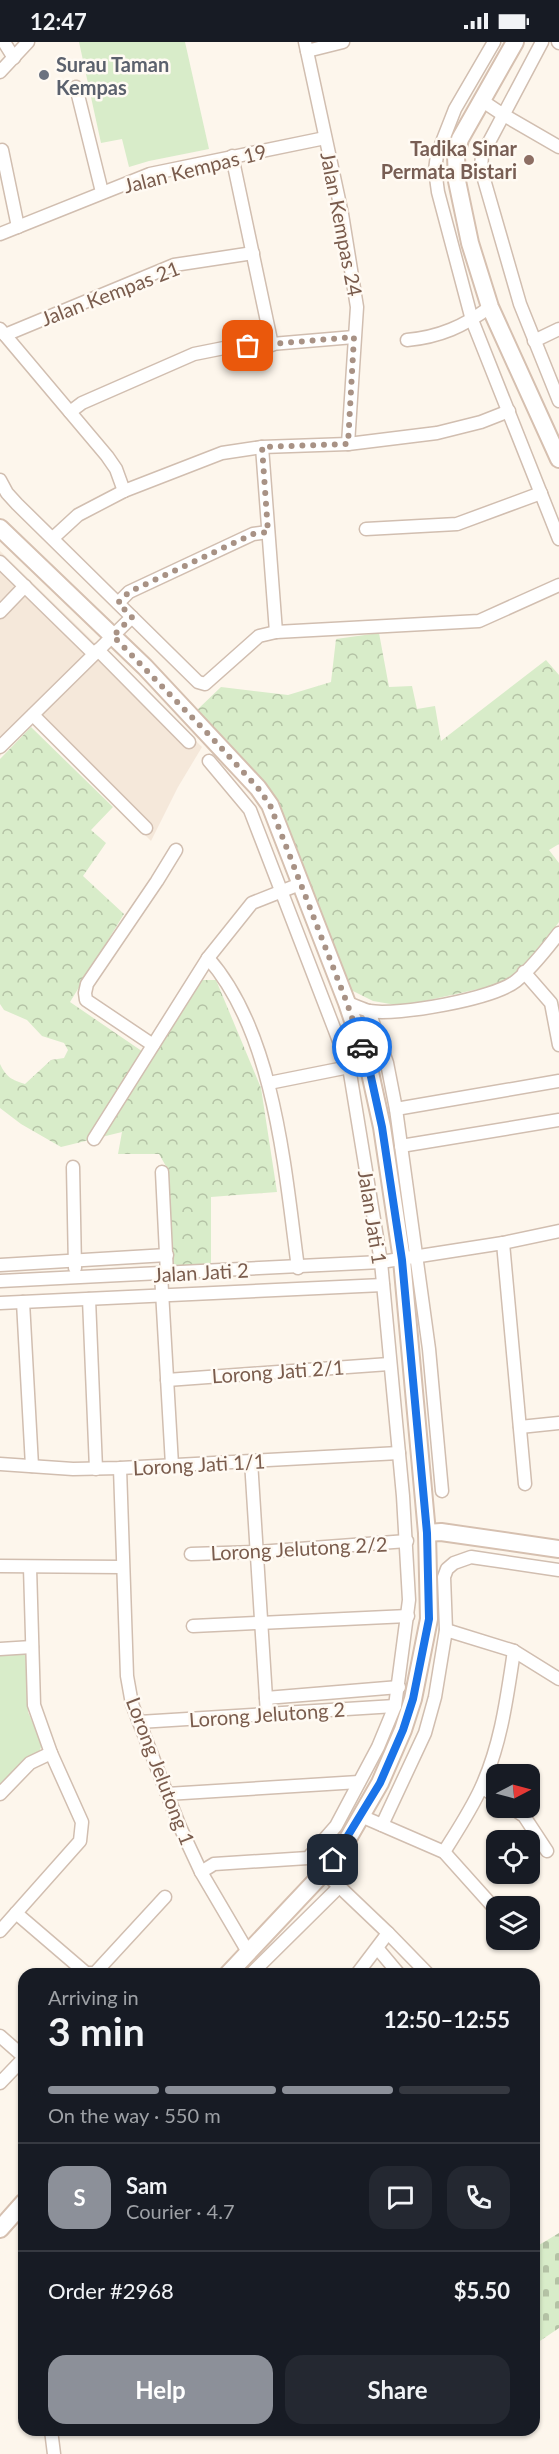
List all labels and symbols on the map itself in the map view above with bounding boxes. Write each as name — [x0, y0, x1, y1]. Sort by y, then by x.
place label: Surau Taman Kempas — [56, 52, 169, 99]
marker: Surau Taman Kempas — [37, 68, 51, 82]
place label: Tadika Sinar Permata Bistari — [381, 136, 518, 183]
street label: Jalan Kempas 19 — [121, 139, 269, 197]
street label: Jalan Kempas 24 — [316, 150, 368, 299]
marker: Tadika Sinar Permata Bistari — [522, 153, 536, 167]
street label: Jalan Kempas 21 — [37, 256, 183, 330]
pin — [222, 320, 273, 371]
courier — [332, 1017, 392, 1077]
street label: Jalan Jati 1 — [354, 1168, 392, 1266]
street label: Jalan Jati 2 — [153, 1258, 249, 1286]
street label: Lorong Jati 2/1 — [211, 1354, 345, 1388]
street label: Lorong Jati 1/1 — [132, 1449, 266, 1479]
street label: Lorong Jelutong 2/2 — [210, 1531, 388, 1565]
street label: Lorong Jelutong 1 — [122, 1694, 200, 1848]
street label: Lorong Jelutong 2 — [188, 1697, 346, 1731]
north arrow — [486, 1764, 540, 1818]
pin — [307, 1834, 358, 1885]

